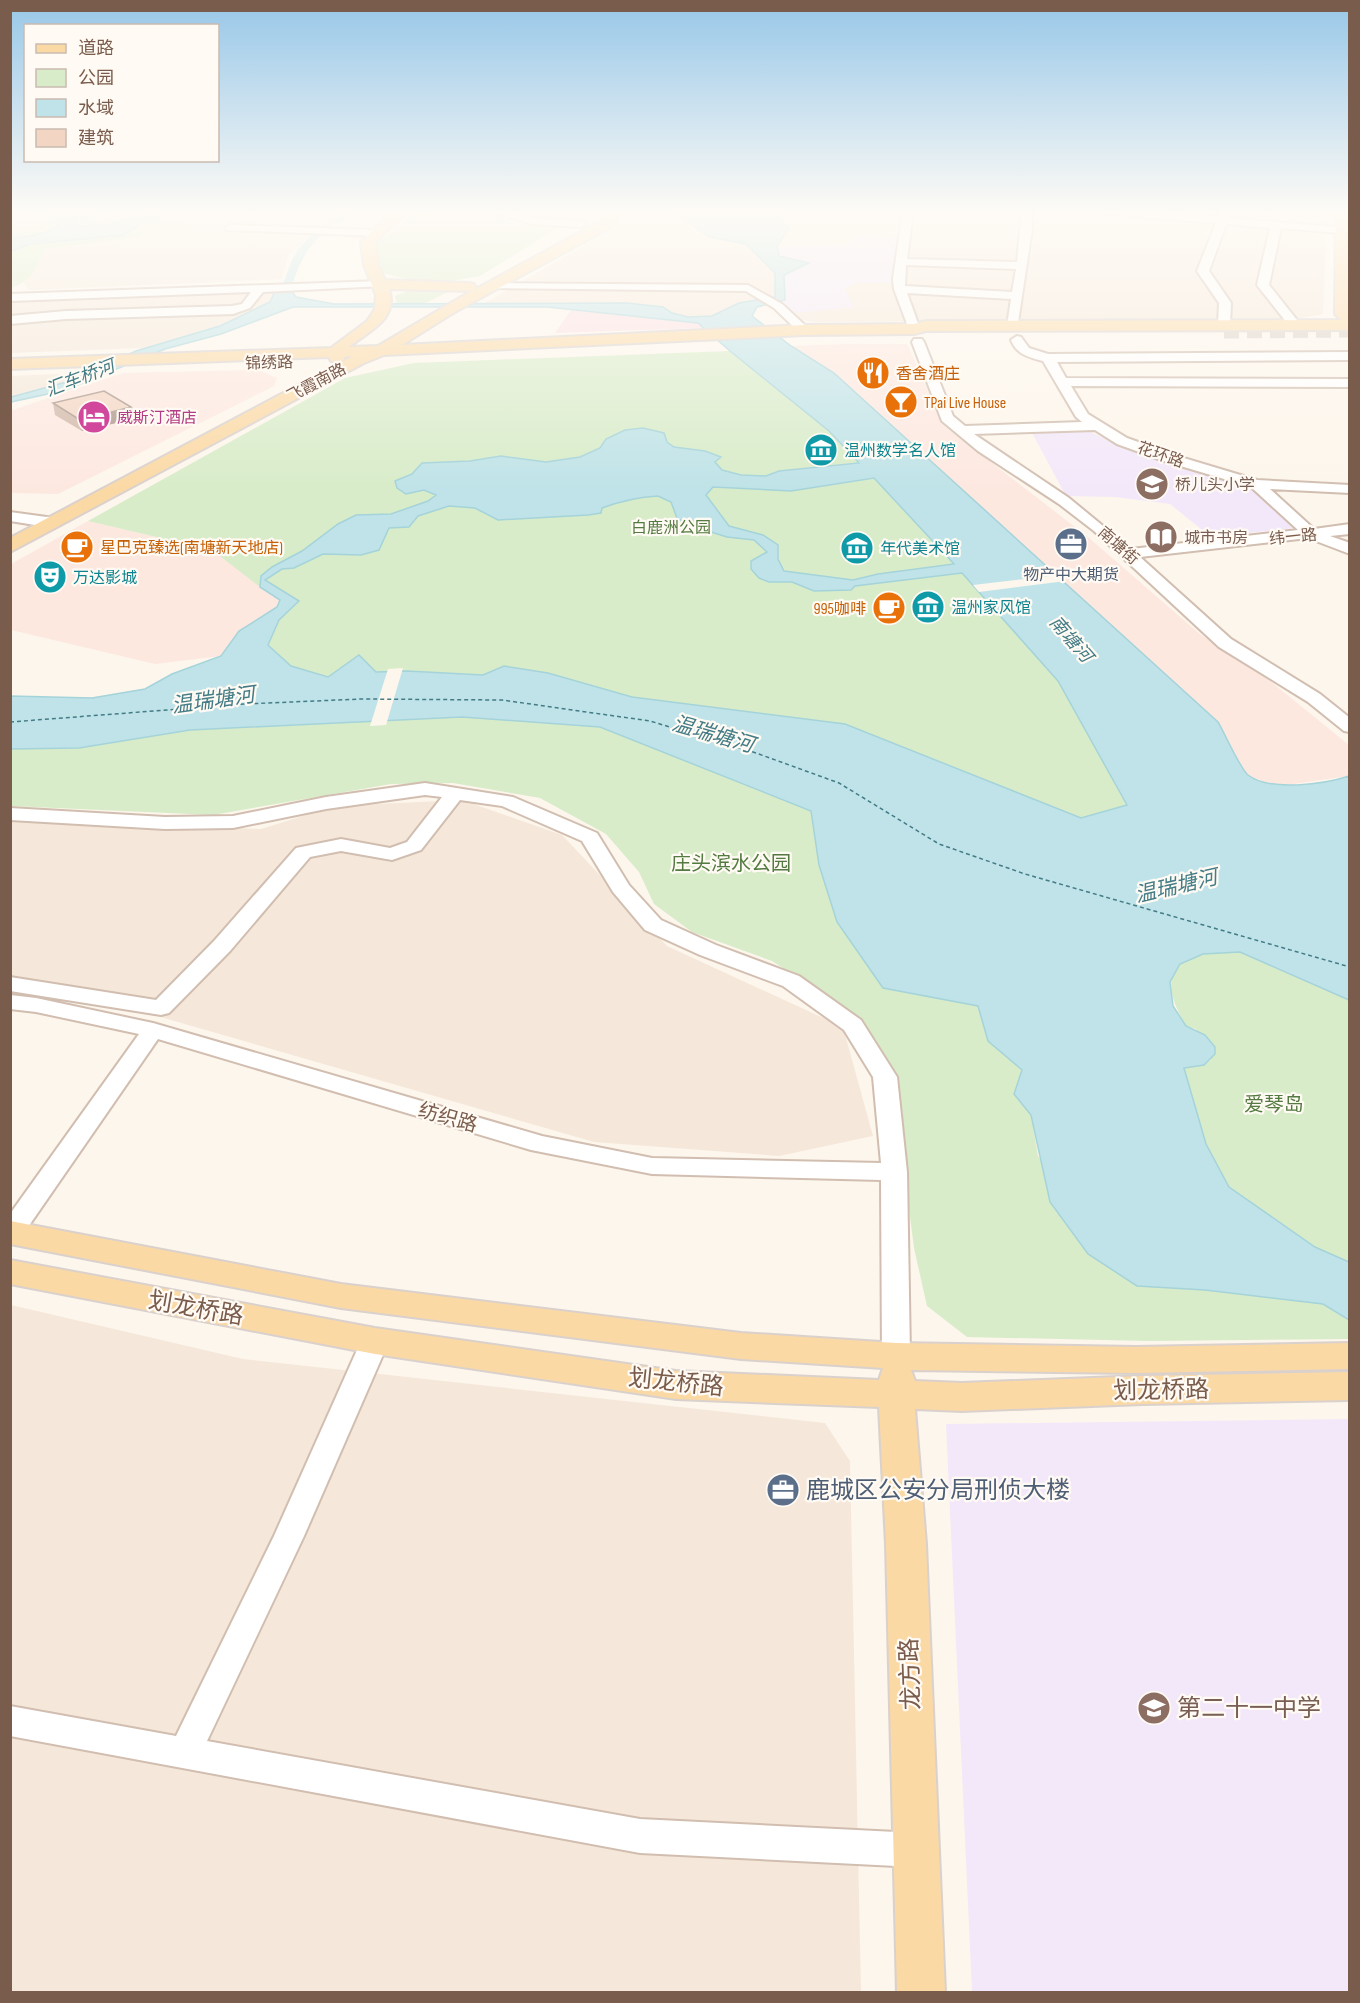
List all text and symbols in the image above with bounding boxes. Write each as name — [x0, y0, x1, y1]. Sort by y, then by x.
legend — [24, 24, 219, 162]
text: 道路 — [78, 38, 114, 59]
text: 公园 — [78, 68, 114, 89]
text: 水域 — [78, 98, 114, 119]
text: 建筑 — [78, 128, 114, 149]
street label: 锦绣路 — [245, 353, 293, 374]
water label: 汇车桥河 — [43, 355, 120, 401]
restaurant icon: 香舍酒庄 — [855, 355, 891, 391]
street label: 飞霞南路 — [284, 360, 349, 407]
place label: 香舍酒庄 — [896, 365, 960, 384]
bar icon: TPai Live House — [883, 384, 919, 420]
place label: TPai Live House — [924, 394, 1006, 413]
hotel icon: 威斯汀酒店 — [76, 399, 112, 435]
place label: 威斯汀酒店 — [117, 409, 197, 428]
museum icon: 温州数学名人馆 — [803, 432, 839, 468]
street label: 花环路 — [1135, 439, 1186, 472]
place label: 温州数学名人馆 — [844, 442, 956, 461]
school or university icon: 桥儿头小学 — [1134, 466, 1170, 502]
place label: 桥儿头小学 — [1175, 476, 1255, 495]
park label: 白鹿洲公园 — [631, 519, 711, 538]
library icon: 城市书房 — [1143, 519, 1179, 555]
street label: 南塘街 — [1094, 523, 1142, 569]
office icon: 物产中大期货 — [1053, 526, 1089, 562]
street label: 纬一路 — [1268, 526, 1318, 549]
cafe icon: 星巴克臻选(南塘新天地店) — [59, 529, 95, 565]
place label: 城市书房 — [1184, 529, 1248, 548]
museum icon: 年代美术馆 — [839, 530, 875, 566]
place label: 星巴克臻选(南塘新天地店) — [100, 539, 283, 558]
place label: 年代美术馆 — [880, 540, 960, 559]
theatre icon: 万达影城 — [32, 559, 68, 595]
place label: 物产中大期货 — [1023, 566, 1119, 585]
place label: 万达影城 — [73, 569, 137, 588]
museum icon: 温州家风馆 — [910, 589, 946, 625]
cafe icon: 995咖啡 — [871, 590, 907, 626]
place label: 温州家风馆 — [951, 599, 1031, 618]
place label: 995咖啡 — [813, 600, 866, 619]
water label: 南塘河 — [1045, 612, 1098, 669]
water label: 温瑞塘河 — [170, 682, 260, 719]
water label: 温瑞塘河 — [669, 711, 761, 759]
park label: 庄头滨水公园 — [671, 852, 791, 876]
water label: 温瑞塘河 — [1132, 864, 1224, 908]
park label: 爱琴岛 — [1244, 1093, 1304, 1117]
street label: 纺织路 — [416, 1098, 480, 1138]
street label: 划龙桥路 — [146, 1286, 246, 1331]
street label: 划龙桥路 — [627, 1363, 725, 1402]
street label: 划龙桥路 — [1113, 1375, 1209, 1406]
office icon: 鹿城区公安分局刑侦大楼 — [765, 1472, 801, 1508]
place label: 鹿城区公安分局刑侦大楼 — [806, 1476, 1070, 1505]
street label: 龙方路 — [895, 1637, 926, 1710]
school or university icon: 第二十一中学 — [1136, 1690, 1172, 1726]
place label: 第二十一中学 — [1177, 1694, 1321, 1723]

